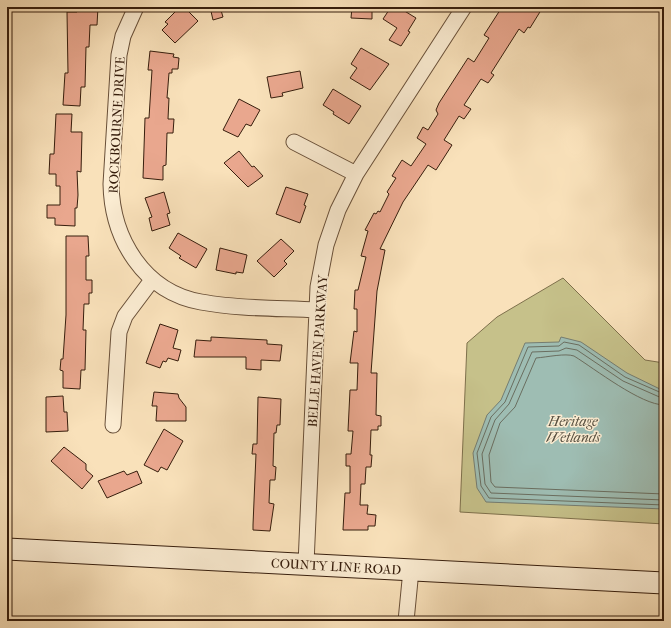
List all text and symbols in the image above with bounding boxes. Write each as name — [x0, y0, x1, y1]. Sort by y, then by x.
street label: ROCKBOURNE DRIVE — [105, 56, 128, 194]
street label: BELLE HAVEN PARKWAY — [305, 273, 330, 428]
water label: Heritage Wetlands — [546, 413, 601, 446]
street label: COUNTY LINE ROAD — [270, 556, 402, 577]

